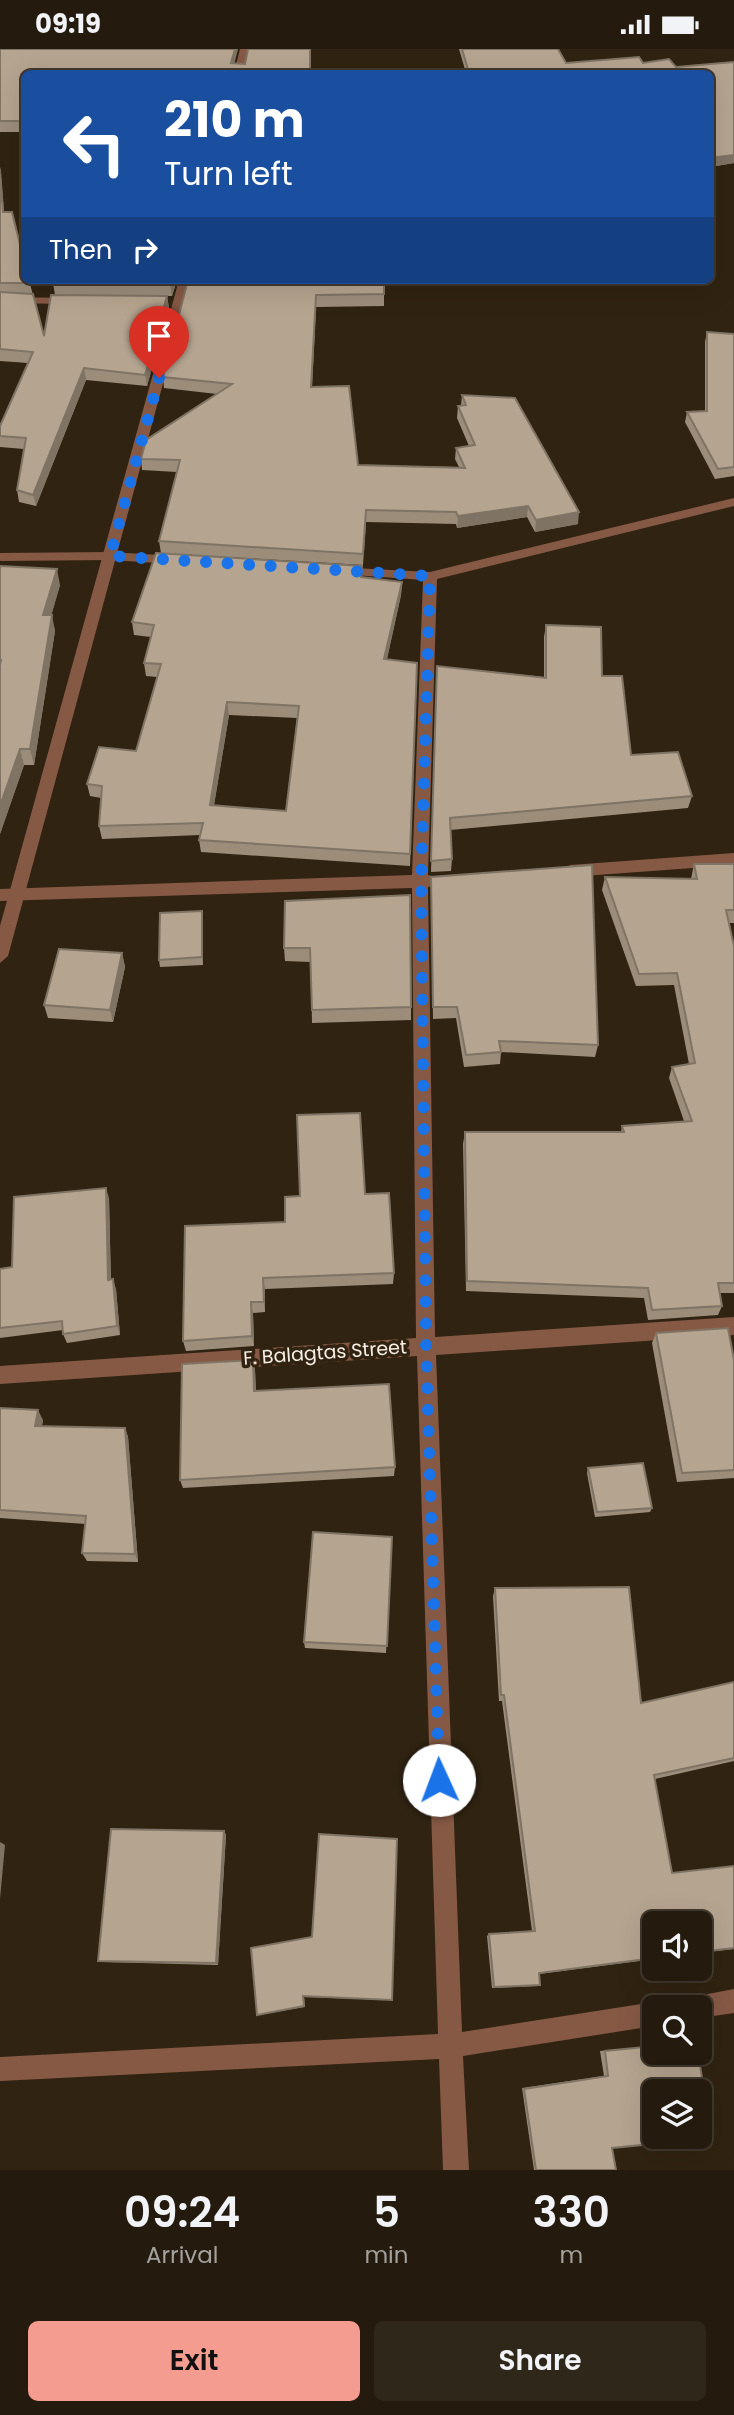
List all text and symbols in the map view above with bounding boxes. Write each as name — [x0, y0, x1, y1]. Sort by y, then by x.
text: 09:19 — [35, 6, 101, 42]
text: 210 m — [164, 86, 305, 154]
icon: left — [49, 98, 140, 189]
text: Turn left — [164, 151, 293, 196]
icon: right — [126, 231, 164, 269]
text: Then — [49, 232, 112, 268]
pin — [129, 306, 189, 378]
icon: arrive — [140, 317, 178, 355]
street label: F. Balagtas Street — [242, 1333, 408, 1372]
position arrow — [402, 1743, 476, 1817]
map controls — [642, 1911, 712, 2149]
button: sound — [642, 1911, 712, 1981]
button: search — [642, 1995, 712, 2065]
button: layers — [642, 2079, 712, 2149]
text: 09:24 — [124, 2183, 240, 2242]
text: 5 — [373, 2183, 400, 2242]
text: 330 — [533, 2183, 610, 2242]
text: Arrival — [146, 2239, 218, 2271]
text: min — [364, 2239, 408, 2271]
text: m — [559, 2239, 583, 2271]
button: Exit — [28, 2321, 360, 2401]
button: Share — [374, 2321, 706, 2401]

